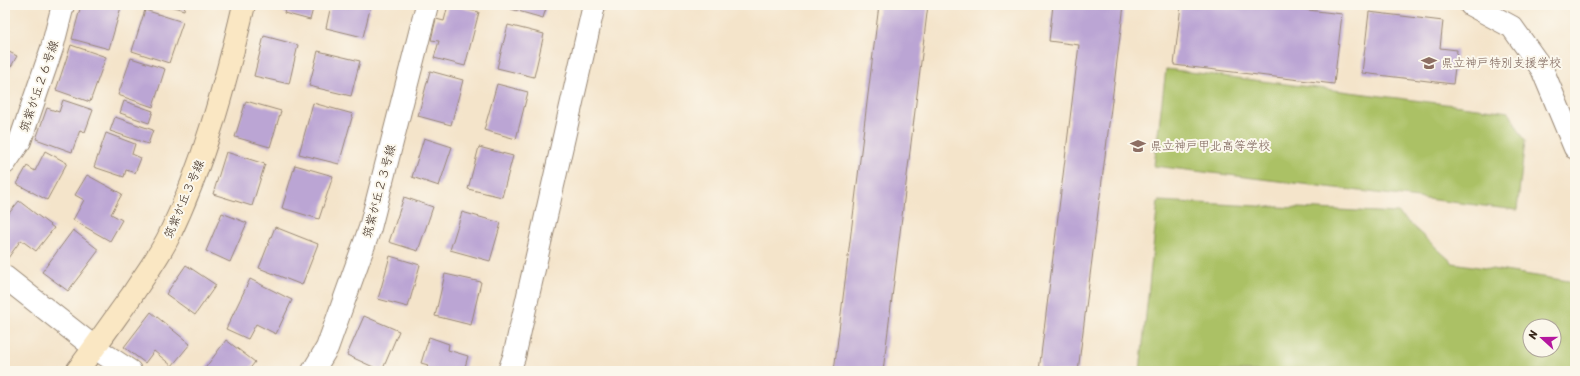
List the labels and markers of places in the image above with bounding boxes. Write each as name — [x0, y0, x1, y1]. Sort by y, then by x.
place label: 県立神戸特別支援学校 — [1441, 52, 1561, 74]
school or university icon: 県立神戸特別支援学校 — [1420, 54, 1438, 72]
place label: 県立神戸甲北高等学校 — [1150, 135, 1270, 157]
school or university icon: 県立神戸甲北高等学校 — [1129, 137, 1147, 155]

